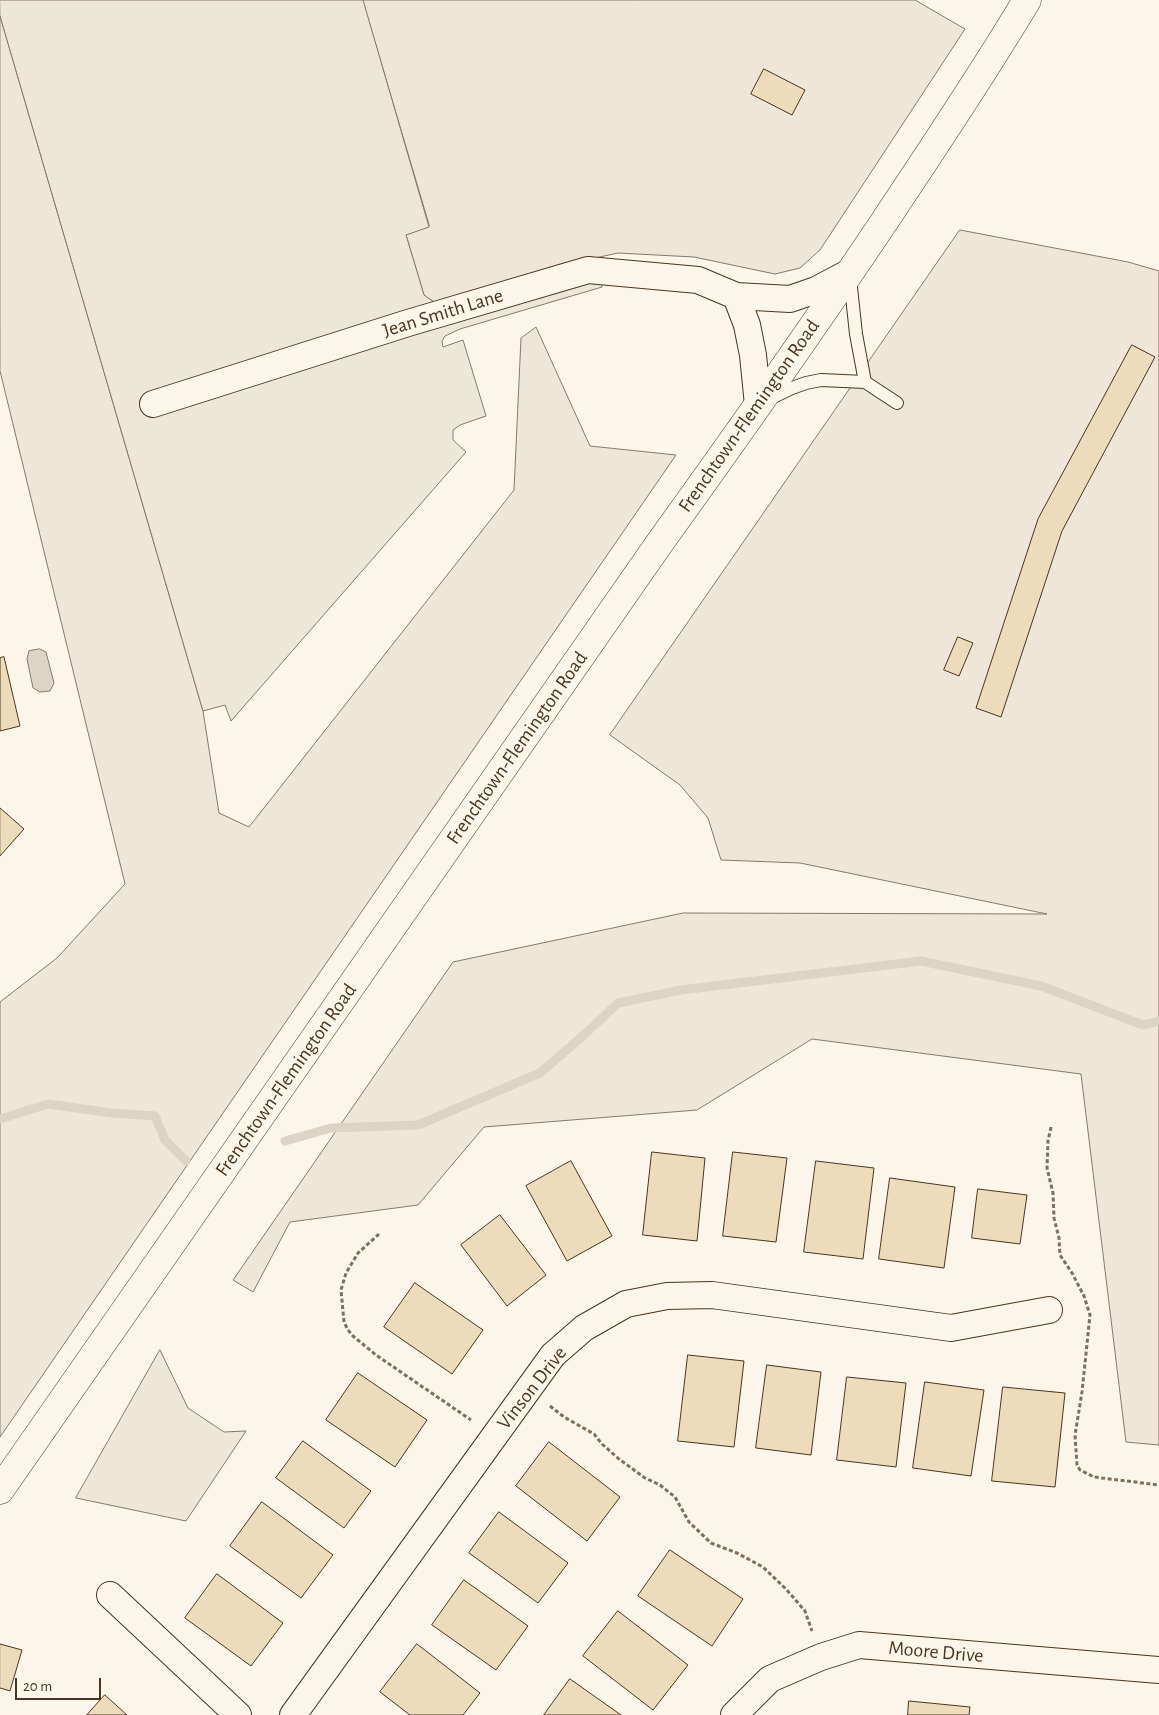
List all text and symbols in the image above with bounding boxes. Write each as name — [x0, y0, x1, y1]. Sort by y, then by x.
street label: Jean Smith Lane — [380, 283, 506, 343]
street label: Frenchtown-Flemington Road — [673, 315, 825, 517]
street label: Frenchtown-Flemington Road — [441, 647, 593, 849]
street label: Frenchtown-Flemington Road — [210, 979, 362, 1181]
street label: Vinson Drive — [492, 1342, 572, 1434]
street label: Moore Drive — [887, 1636, 985, 1668]
scale bar — [18, 1668, 104, 1700]
text: 20 m — [23, 1679, 52, 1694]

